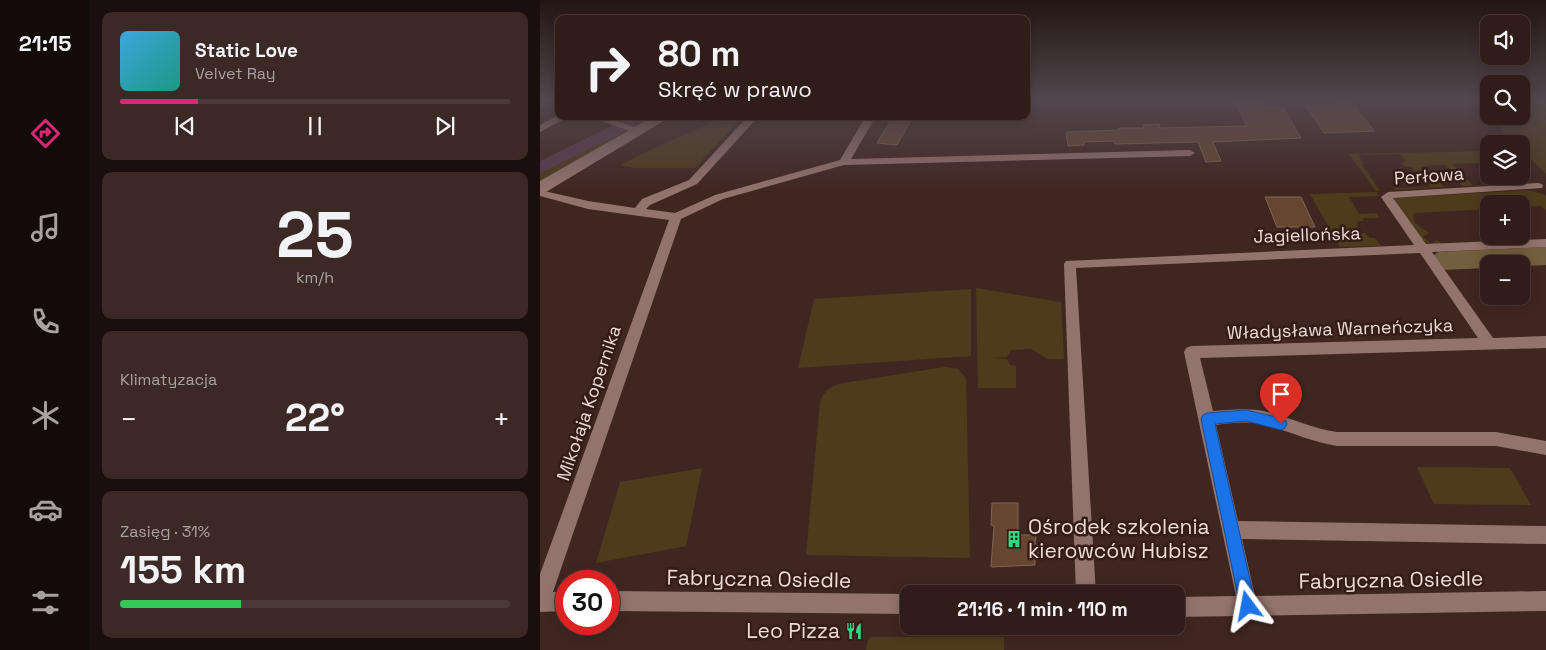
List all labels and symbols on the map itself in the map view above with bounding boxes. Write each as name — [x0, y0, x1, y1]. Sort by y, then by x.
street label: Perłowa — [1393, 162, 1465, 189]
street label: Jagiellońska — [1253, 221, 1361, 248]
street label: Władysława Warneńczyka — [1226, 313, 1454, 344]
street label: Mikołaja Kopernika — [551, 322, 626, 484]
pin — [1260, 373, 1302, 424]
place label: Ośrodek szkolenia kierowców Hubisz — [1028, 513, 1210, 564]
building icon: Ośrodek szkolenia kierowców Hubisz — [1004, 529, 1024, 549]
street label: Fabryczna Osiedle — [666, 563, 852, 594]
street label: Fabryczna Osiedle — [1298, 564, 1484, 595]
speed limit sign: 30 — [555, 570, 620, 635]
position arrow — [1221, 579, 1273, 631]
place label: Leo Pizza — [746, 617, 840, 644]
restaurant icon: Leo Pizza — [844, 621, 864, 641]

